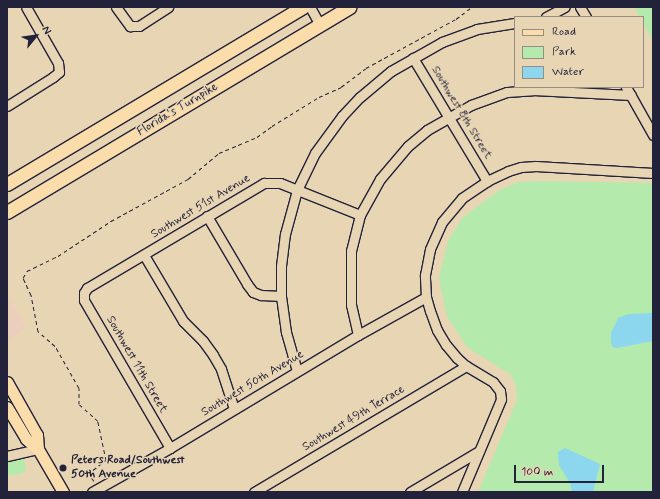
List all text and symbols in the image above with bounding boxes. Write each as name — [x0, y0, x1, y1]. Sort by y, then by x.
north arrow — [16, 16, 56, 56]
legend — [514, 16, 644, 88]
text: N — [39, 24, 54, 37]
text: Road — [552, 24, 576, 40]
text: Park — [552, 44, 576, 60]
street label: Southwest 8th Street — [427, 64, 495, 162]
text: Water — [552, 64, 584, 80]
street label: Florida's Turnpike — [135, 80, 221, 140]
street label: Southwest 51st Avenue — [149, 172, 253, 242]
street label: Southwest 11th Street — [102, 314, 170, 416]
street label: Southwest 50th Avenue — [199, 348, 307, 420]
street label: Southwest 49th Terrace — [300, 383, 408, 455]
place label: Peters Road/Southwest 50th Avenue — [71, 454, 185, 482]
scale bar — [516, 457, 606, 483]
marker: Peters Road/Southwest 50th Avenue — [58, 463, 68, 473]
text: 100 m — [521, 464, 553, 480]

